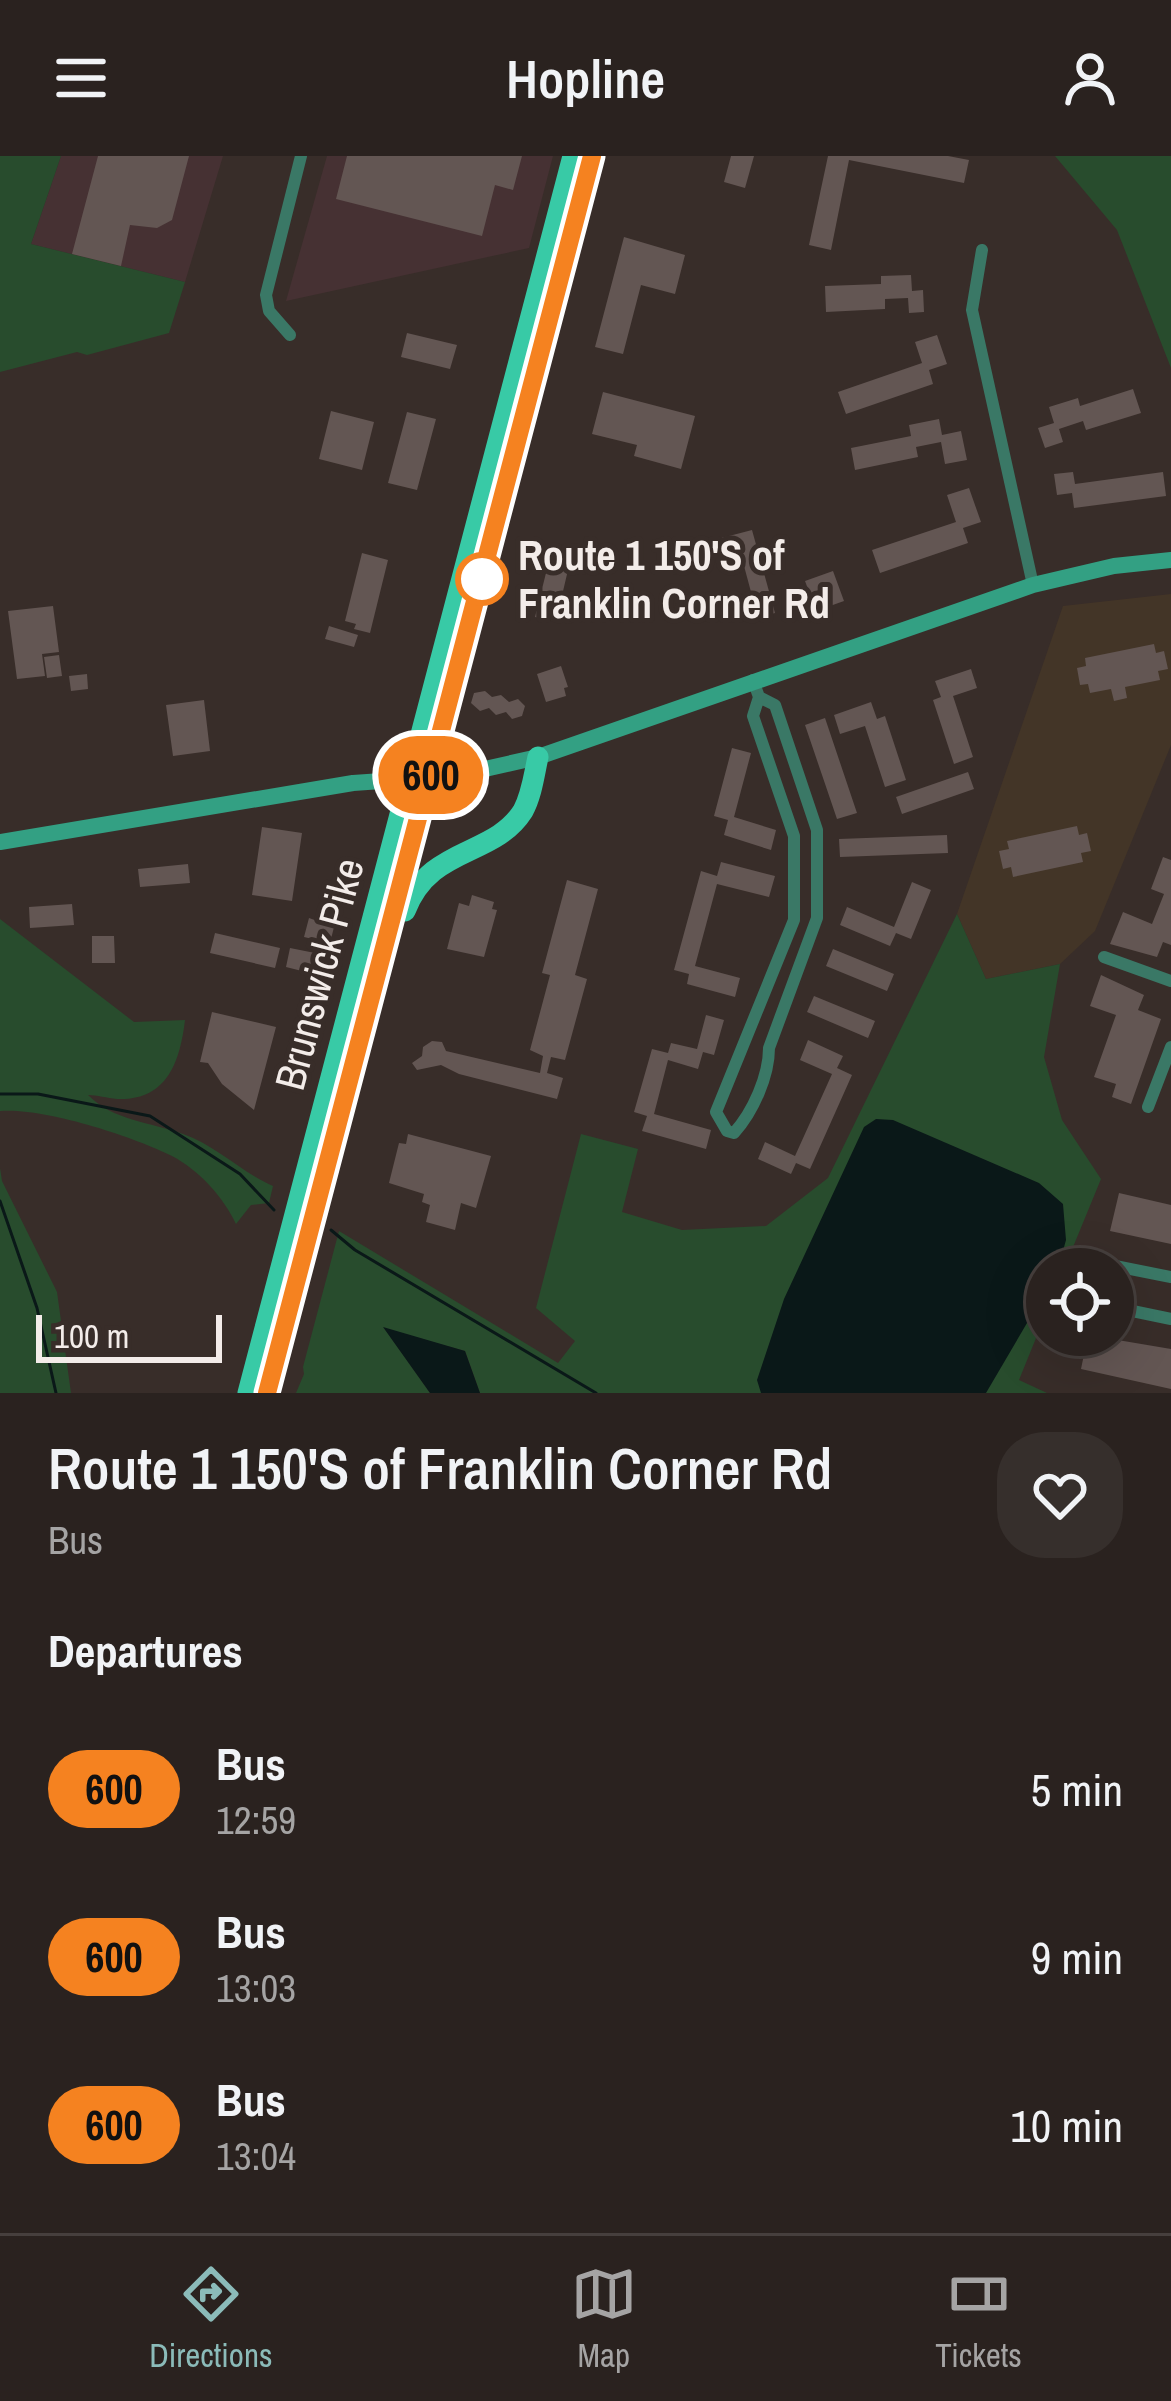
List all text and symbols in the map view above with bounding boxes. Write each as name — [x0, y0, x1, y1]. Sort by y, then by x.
text: Hopline — [506, 42, 665, 115]
icon: menu — [48, 45, 114, 111]
icon: person — [1057, 45, 1123, 111]
place label: Route 1 150'S of Franklin Corner Rd — [518, 527, 830, 631]
marker: Route 1 150'S of Franklin Corner Rd — [457, 554, 507, 604]
line badge: 600 — [362, 736, 500, 814]
text: 600 — [402, 747, 460, 803]
street label: Brunswick Pike — [261, 852, 377, 1096]
map controls — [1026, 1248, 1134, 1356]
button: locate — [1026, 1248, 1134, 1356]
scale bar — [36, 1309, 222, 1362]
text: 100 m — [54, 1314, 129, 1358]
text: Route 1 150'S of Franklin Corner Rd — [48, 1430, 832, 1507]
button: heart — [997, 1432, 1123, 1558]
text: Bus — [48, 1514, 103, 1566]
text: Departures — [48, 1620, 243, 1681]
text: Bus — [216, 1733, 286, 1794]
text: 5 min — [1031, 1759, 1123, 1820]
text: 600 — [85, 1761, 143, 1817]
text: 12:59 — [216, 1794, 296, 1846]
text: Bus — [216, 1901, 286, 1962]
text: 9 min — [1031, 1927, 1123, 1988]
text: 600 — [85, 1929, 143, 1985]
text: 13:03 — [216, 1962, 296, 2014]
text: Bus — [216, 2069, 286, 2130]
text: 10 min — [1010, 2095, 1123, 2156]
text: 600 — [85, 2097, 143, 2153]
text: 13:04 — [216, 2130, 296, 2182]
tab: Directions — [149, 2261, 273, 2377]
tab: Map — [571, 2261, 637, 2377]
tab: Tickets — [935, 2261, 1022, 2377]

